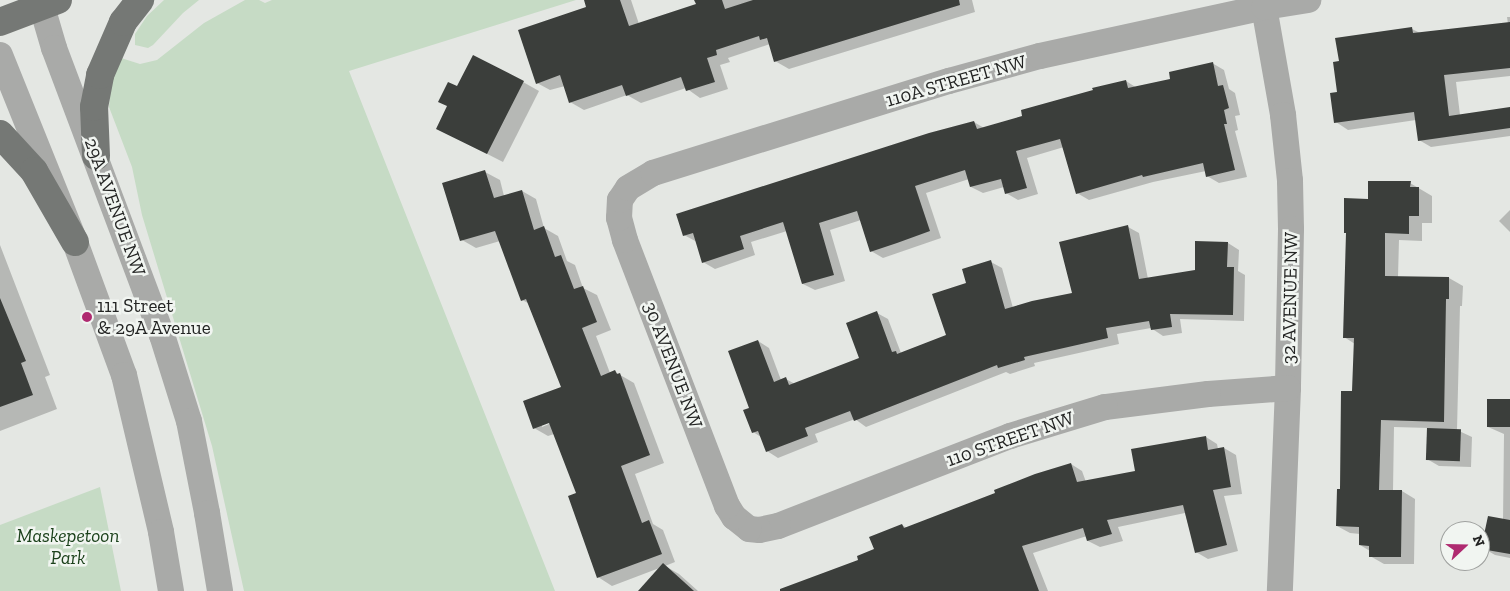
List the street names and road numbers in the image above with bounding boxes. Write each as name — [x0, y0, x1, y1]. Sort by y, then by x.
street label: 110A STREET NW — [883, 50, 1029, 112]
street label: 29A AVENUE NW — [79, 135, 151, 279]
street label: 32 AVENUE NW — [1277, 231, 1303, 365]
street label: 30 AVENUE NW — [638, 298, 708, 432]
street label: 110 STREET NW — [943, 406, 1077, 472]

